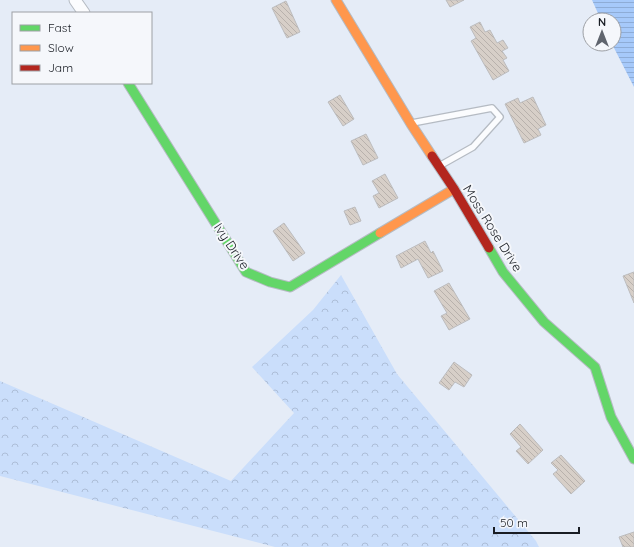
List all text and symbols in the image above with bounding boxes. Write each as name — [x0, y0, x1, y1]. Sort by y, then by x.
legend — [12, 12, 152, 84]
north arrow — [582, 12, 622, 52]
text: N — [598, 15, 606, 29]
text: Fast — [48, 20, 72, 35]
text: Slow — [48, 40, 74, 55]
text: Jam — [48, 60, 73, 75]
street label: Moss Rose Drive — [460, 182, 526, 274]
street label: Ivy Drive — [211, 220, 253, 272]
scale bar — [494, 509, 579, 535]
text: 50 m — [500, 515, 528, 530]

